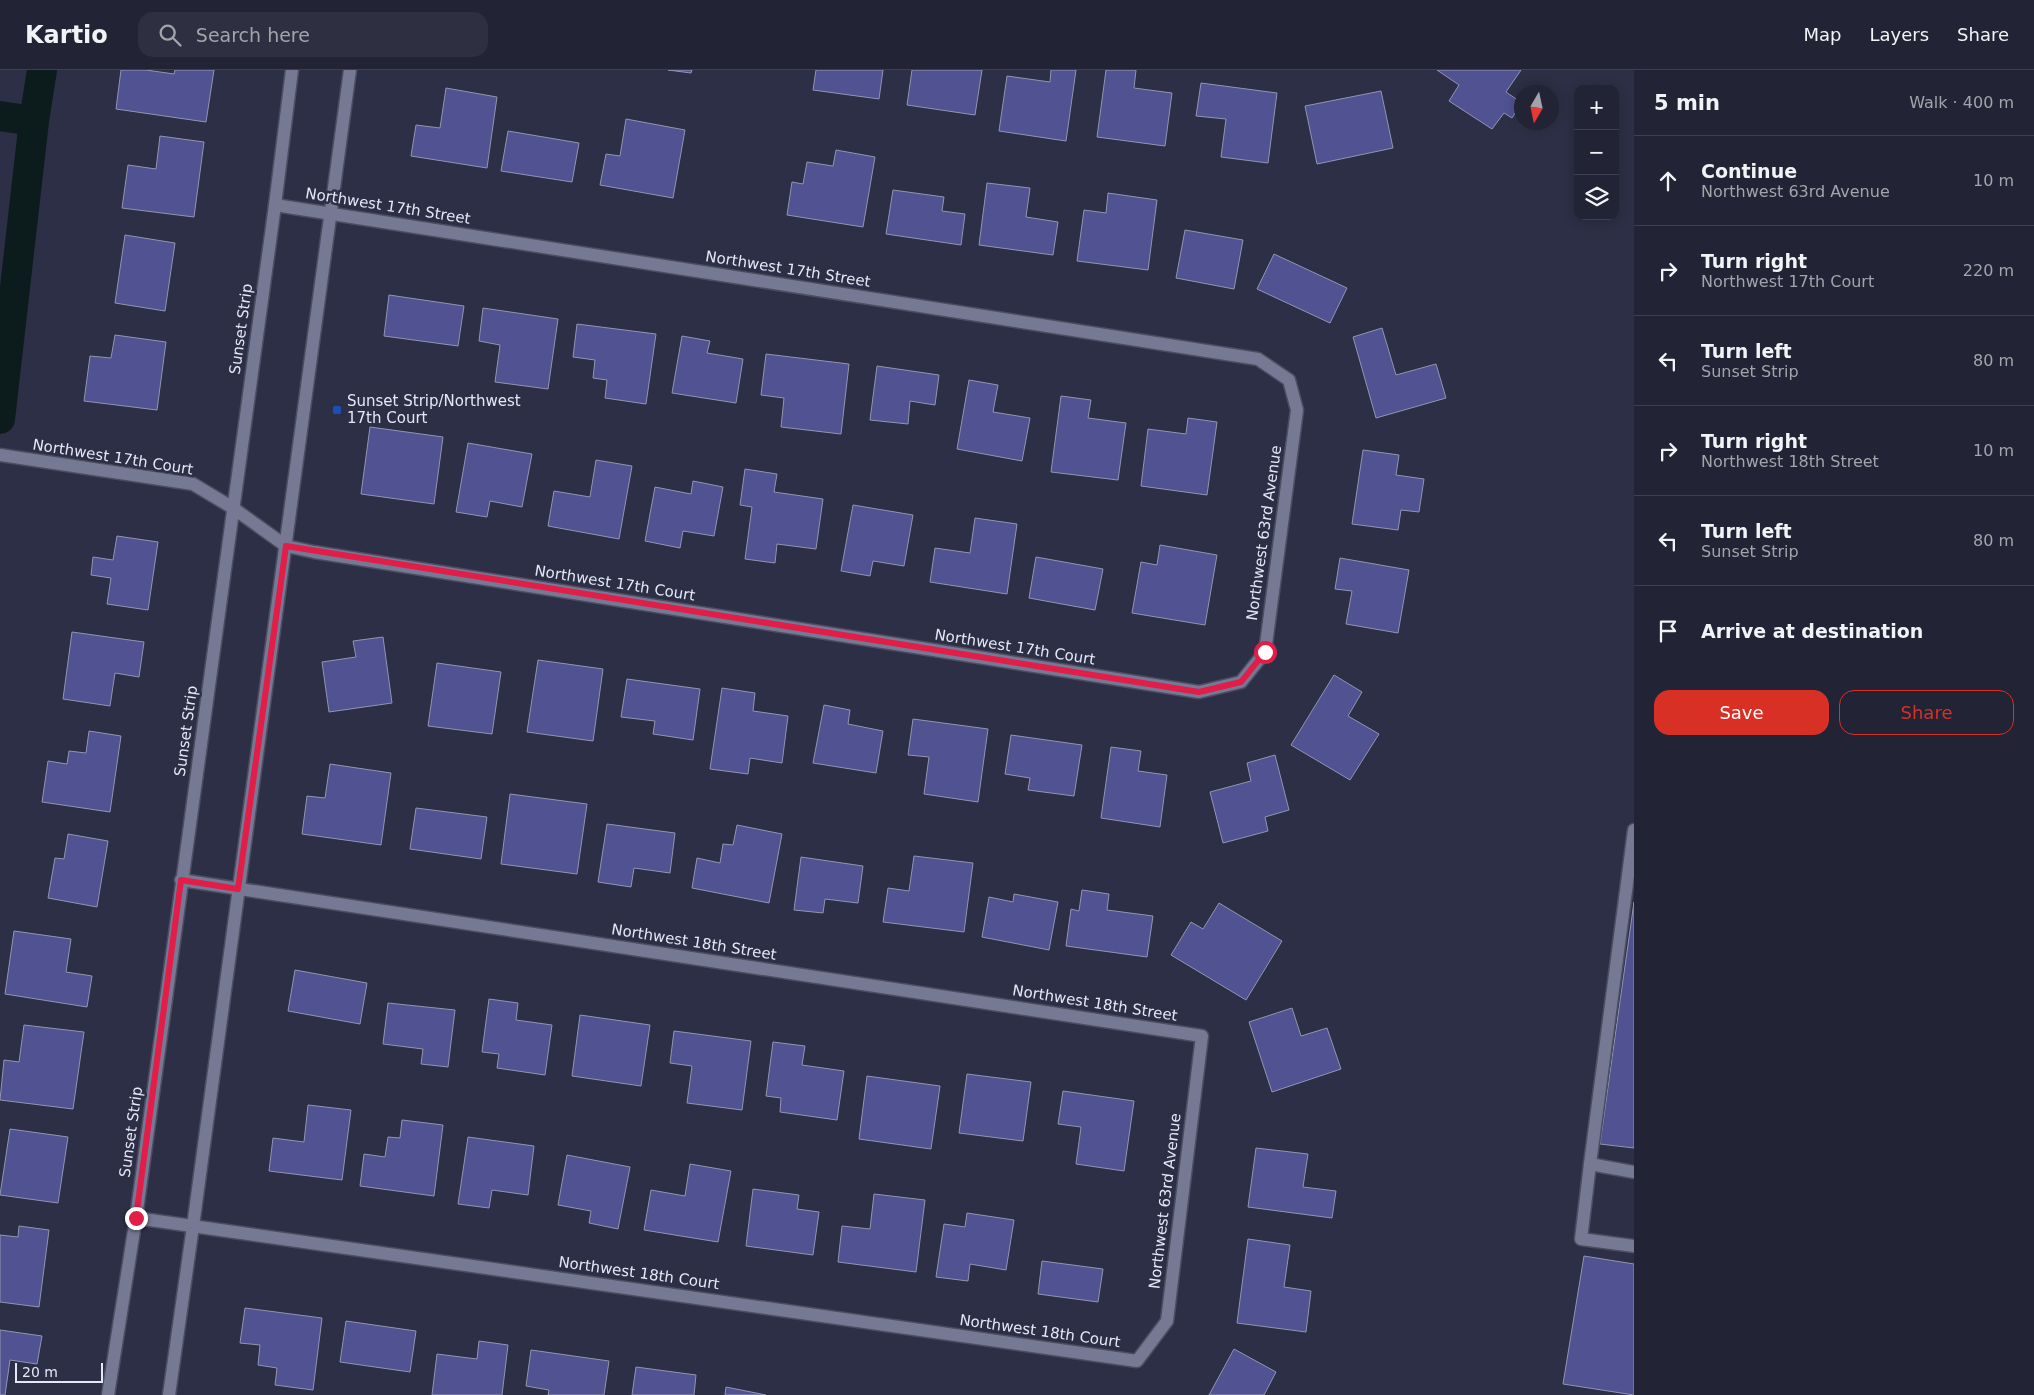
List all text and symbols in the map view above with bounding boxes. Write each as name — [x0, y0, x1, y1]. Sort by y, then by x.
search box — [138, 12, 488, 57]
text: Kartio — [25, 21, 108, 49]
icon: search — [156, 21, 184, 49]
text: Search here — [196, 24, 310, 46]
text: Map — [1803, 24, 1841, 45]
text: Layers — [1869, 24, 1929, 45]
text: Share — [1957, 24, 2009, 45]
north arrow — [1514, 85, 1559, 130]
map controls — [1574, 85, 1619, 220]
button: + — [1574, 85, 1619, 130]
text: 5 min — [1654, 91, 1720, 115]
text: Walk · 400 m — [1909, 93, 2014, 112]
button: − — [1574, 130, 1619, 175]
text: Continue — [1701, 160, 1797, 182]
icon: ahead — [1654, 167, 1682, 195]
text: 10 m — [1973, 171, 2014, 190]
button: layers — [1574, 175, 1619, 220]
text: Northwest 63rd Avenue — [1701, 182, 1890, 201]
street label: Northwest 17th Street — [304, 184, 472, 228]
street label: Northwest 17th Street — [704, 247, 872, 291]
text: Turn right — [1701, 250, 1807, 272]
icon: right — [1654, 257, 1682, 285]
text: 220 m — [1963, 261, 2014, 280]
text: Northwest 17th Court — [1701, 272, 1874, 291]
street label: Sunset Strip — [226, 282, 256, 376]
text: Turn left — [1701, 340, 1792, 362]
icon: left — [1654, 347, 1682, 375]
text: 80 m — [1973, 351, 2014, 370]
text: Sunset Strip — [1701, 362, 1799, 381]
place label: Sunset Strip/Northwest 17th Court — [347, 392, 521, 427]
marker: Sunset Strip/Northwest 17th Court — [331, 404, 343, 416]
text: Turn right — [1701, 430, 1807, 452]
street label: Northwest 17th Court — [31, 435, 195, 479]
icon: right — [1654, 437, 1682, 465]
text: 10 m — [1973, 441, 2014, 460]
street label: Northwest 63rd Avenue — [1243, 444, 1285, 622]
text: Northwest 18th Street — [1701, 452, 1879, 471]
text: Turn left — [1701, 520, 1792, 542]
icon: left — [1654, 527, 1682, 555]
text: 80 m — [1973, 531, 2014, 550]
text: Sunset Strip — [1701, 542, 1799, 561]
street label: Northwest 17th Court — [533, 561, 697, 605]
icon: arrive — [1654, 617, 1682, 645]
text: Arrive at destination — [1701, 620, 1923, 642]
street label: Northwest 17th Court — [933, 625, 1097, 669]
route start — [1254, 641, 1277, 664]
street label: Sunset Strip — [171, 684, 201, 778]
button: Save — [1654, 690, 1829, 735]
button: Share — [1839, 690, 2014, 735]
street label: Northwest 18th Street — [610, 920, 778, 964]
street label: Northwest 18th Street — [1011, 981, 1179, 1025]
street label: Sunset Strip — [116, 1085, 146, 1179]
street label: Northwest 63rd Avenue — [1145, 1112, 1185, 1290]
route end — [125, 1207, 148, 1230]
street label: Northwest 18th Court — [557, 1253, 721, 1293]
street label: Northwest 18th Court — [958, 1311, 1122, 1351]
scale bar — [15, 1360, 102, 1383]
text: 20 m — [22, 1364, 58, 1380]

